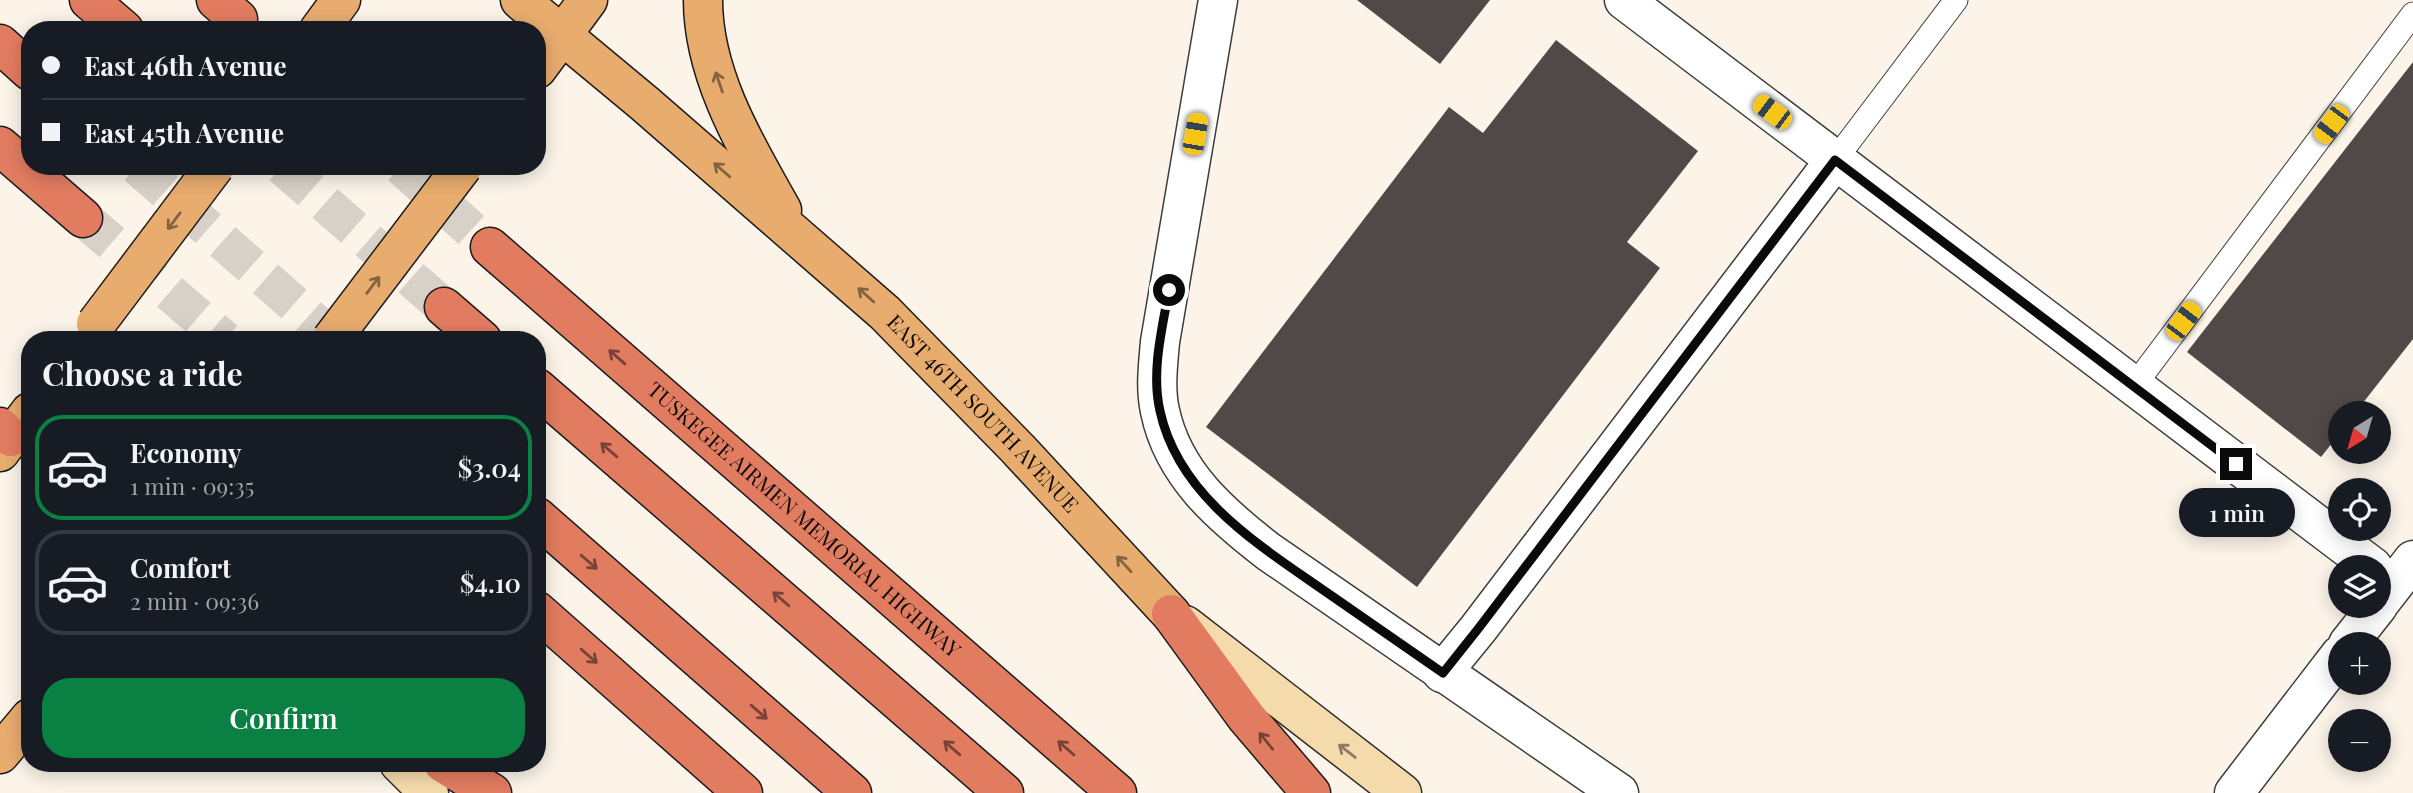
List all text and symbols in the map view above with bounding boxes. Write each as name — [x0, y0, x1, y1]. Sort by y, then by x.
text: East 46th Avenue — [84, 48, 287, 83]
one-way arrow — [712, 71, 724, 93]
car — [1749, 91, 1796, 133]
car — [2310, 101, 2353, 147]
car — [1182, 111, 1209, 157]
text: East 45th Avenue — [84, 115, 284, 150]
one-way arrow — [714, 162, 732, 178]
one-way arrow — [167, 211, 182, 229]
route start — [1153, 274, 1185, 306]
one-way arrow — [365, 276, 380, 295]
one-way arrow — [857, 288, 875, 304]
car — [2162, 298, 2205, 344]
street label: EAST 46TH SOUTH AVENUE — [882, 307, 1086, 518]
one-way arrow — [608, 349, 626, 365]
text: Choose a ride — [42, 351, 243, 394]
street label: TUSKEGEE AIRMEN MEMORIAL HIGHWAY — [643, 375, 968, 663]
north arrow — [2328, 401, 2390, 464]
map controls — [2328, 401, 2391, 772]
text: Economy — [130, 435, 241, 470]
icon: car — [46, 436, 109, 499]
one-way arrow — [600, 442, 618, 458]
route end — [2220, 448, 2252, 480]
text: $3.04 — [458, 450, 521, 485]
text: 1 min · 09:35 — [130, 470, 254, 501]
button: locate — [2328, 478, 2391, 541]
callout: 1 min — [2178, 489, 2294, 538]
text: 1 min — [2209, 497, 2265, 528]
text: Comfort — [130, 550, 231, 585]
icon: car — [46, 551, 109, 614]
one-way arrow — [579, 554, 597, 570]
one-way arrow — [1116, 555, 1132, 573]
button: layers — [2328, 555, 2391, 618]
text: $4.10 — [460, 565, 521, 600]
text: 2 min · 09:36 — [130, 585, 259, 616]
one-way arrow — [772, 591, 790, 607]
button: + — [2328, 632, 2391, 695]
one-way arrow — [579, 648, 597, 664]
button: Confirm — [42, 678, 525, 758]
one-way arrow — [750, 704, 768, 720]
button: − — [2328, 709, 2391, 772]
one-way arrow — [1259, 733, 1274, 751]
one-way arrow — [944, 740, 962, 756]
one-way arrow — [1057, 740, 1075, 756]
one-way arrow — [1339, 744, 1357, 759]

